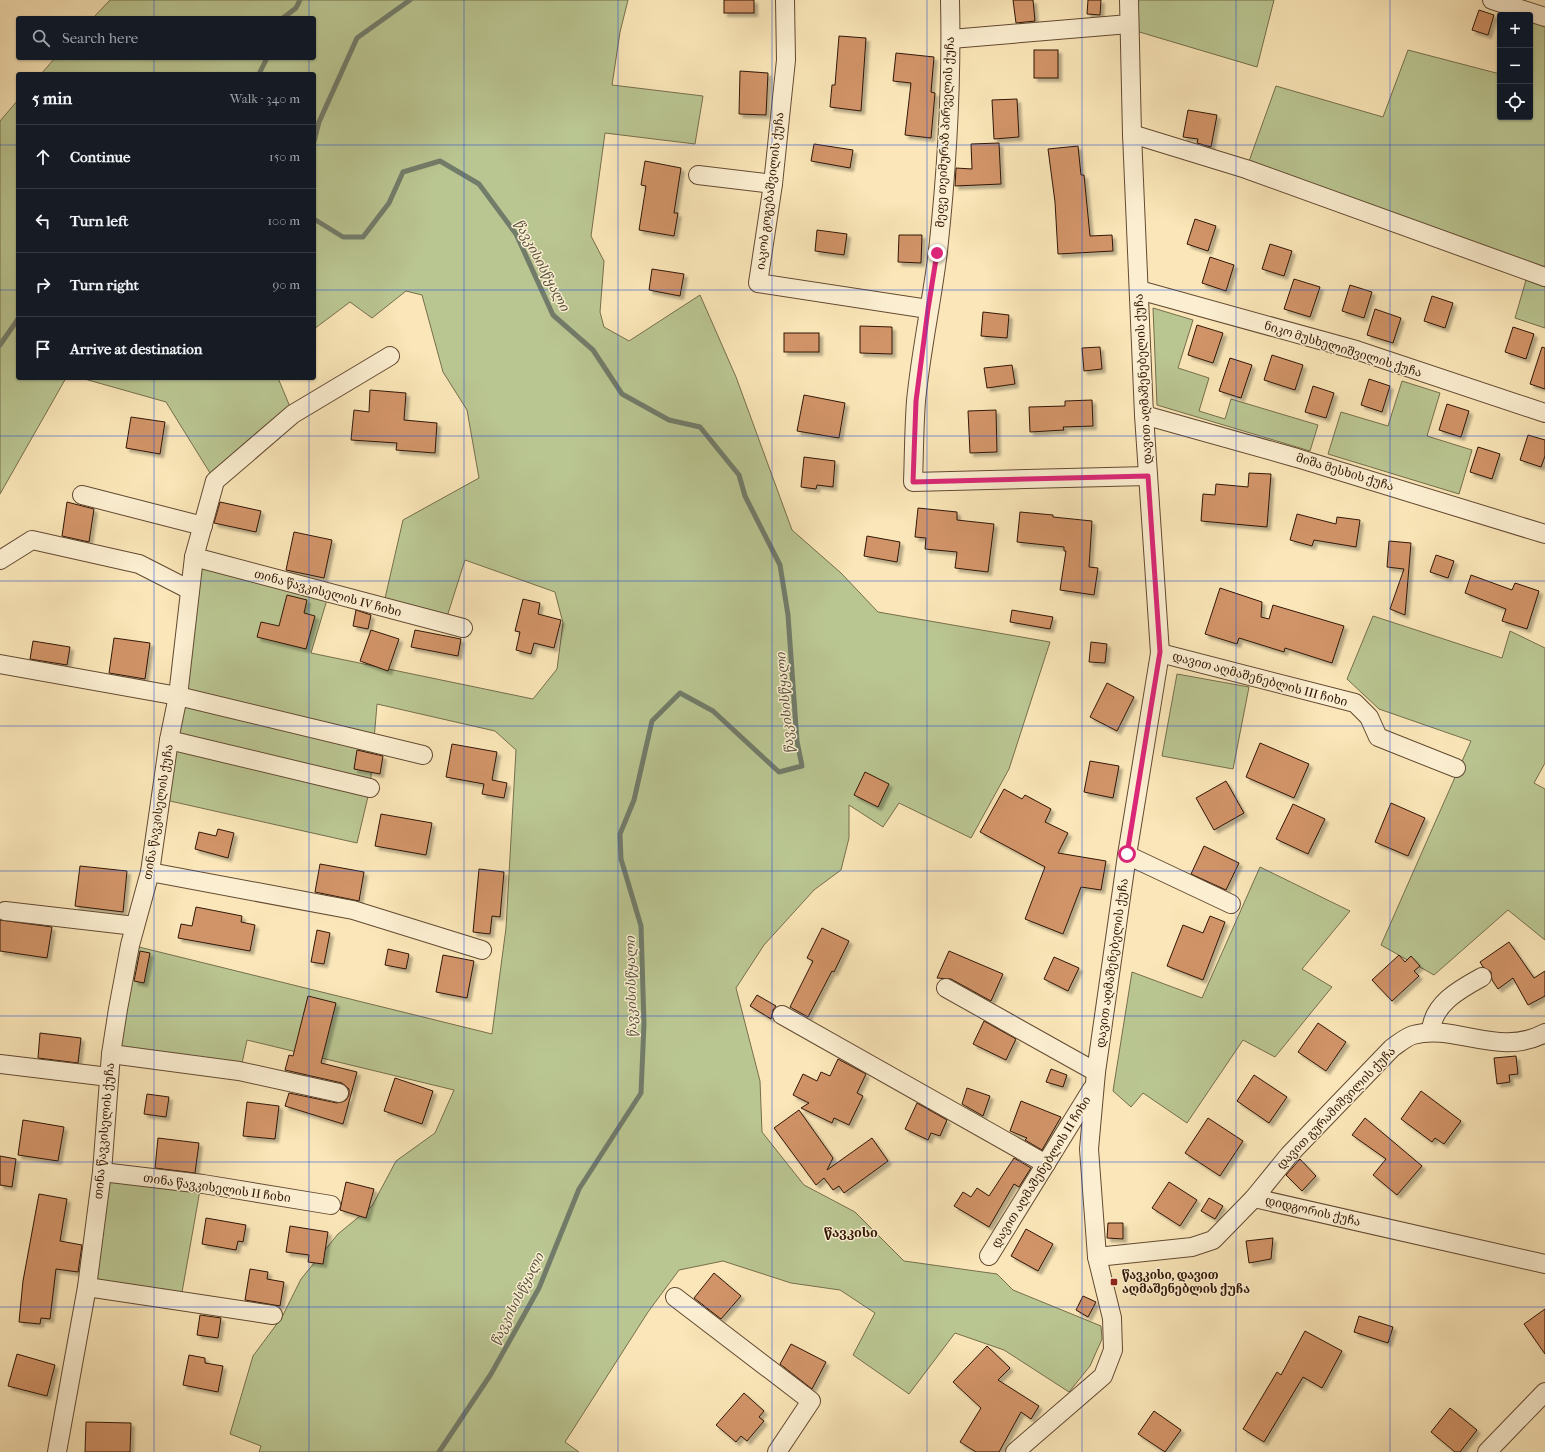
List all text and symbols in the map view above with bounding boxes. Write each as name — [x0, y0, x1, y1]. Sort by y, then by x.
map controls — [1497, 12, 1533, 120]
button: + — [1497, 12, 1533, 48]
search box — [16, 16, 316, 60]
icon: search — [30, 27, 52, 49]
text: Search here — [62, 29, 138, 47]
street label: მეფე თეიმურაზ პირველის ქუჩა — [933, 36, 957, 228]
button: − — [1497, 48, 1533, 84]
button: locate — [1497, 84, 1533, 120]
text: 5 min — [32, 88, 72, 108]
text: Walk · 340 m — [230, 91, 300, 106]
street label: იაკობ გოგებაშვილის ქუჩა — [753, 111, 787, 271]
icon: ahead — [32, 146, 54, 168]
text: Continue — [70, 148, 130, 166]
text: 150 m — [269, 149, 300, 164]
icon: left — [32, 210, 54, 232]
text: Turn left — [70, 212, 128, 230]
text: 100 m — [267, 213, 300, 228]
water label: წავკისისწყალი — [511, 217, 573, 314]
route end — [928, 244, 946, 262]
icon: right — [32, 274, 54, 296]
text: Turn right — [70, 276, 139, 294]
text: 90 m — [272, 277, 300, 292]
street label: დავით აღმაშენებელის ქუჩა — [1132, 293, 1154, 465]
street label: ნიკო მუსხელიშვილის ქუჩა — [1262, 318, 1424, 380]
icon: arrive — [32, 338, 54, 360]
text: Arrive at destination — [70, 340, 202, 358]
street label: მიშა მესხის ქუჩა — [1294, 450, 1396, 494]
street label: თინა წავკისელის IV ჩიხი — [253, 567, 403, 619]
street label: დავით აღმაშენებლის III ჩიხი — [1171, 649, 1349, 709]
water label: წავკისისწყალი — [773, 651, 798, 754]
street label: თინა წავკისელის ქუჩა — [140, 743, 176, 881]
route start — [1118, 845, 1136, 863]
street label: დავით აღმაშენებელის ქუჩა — [1093, 877, 1131, 1049]
water label: წავკისისწყალი — [623, 935, 640, 1038]
street label: დავით გურამიშვილის ქუჩა — [1274, 1044, 1398, 1172]
street label: თინა წავკისელის ქუჩა — [91, 1062, 117, 1200]
street label: დავით აღმაშენებლის II ჩიხი — [988, 1093, 1094, 1250]
street label: თინა წავკისელის II ჩიხი — [142, 1171, 292, 1205]
street label: დიდგორის ქუჩა — [1264, 1193, 1362, 1229]
district label: წავკისი — [824, 1225, 878, 1240]
water label: წავკისისწყალი — [487, 1250, 548, 1348]
place label: წავკისი, დავით აღმაშენებლის ქუჩა — [1122, 1268, 1250, 1296]
marker: წავკისი, დავით აღმაშენებლის ქუჩა — [1109, 1277, 1119, 1287]

